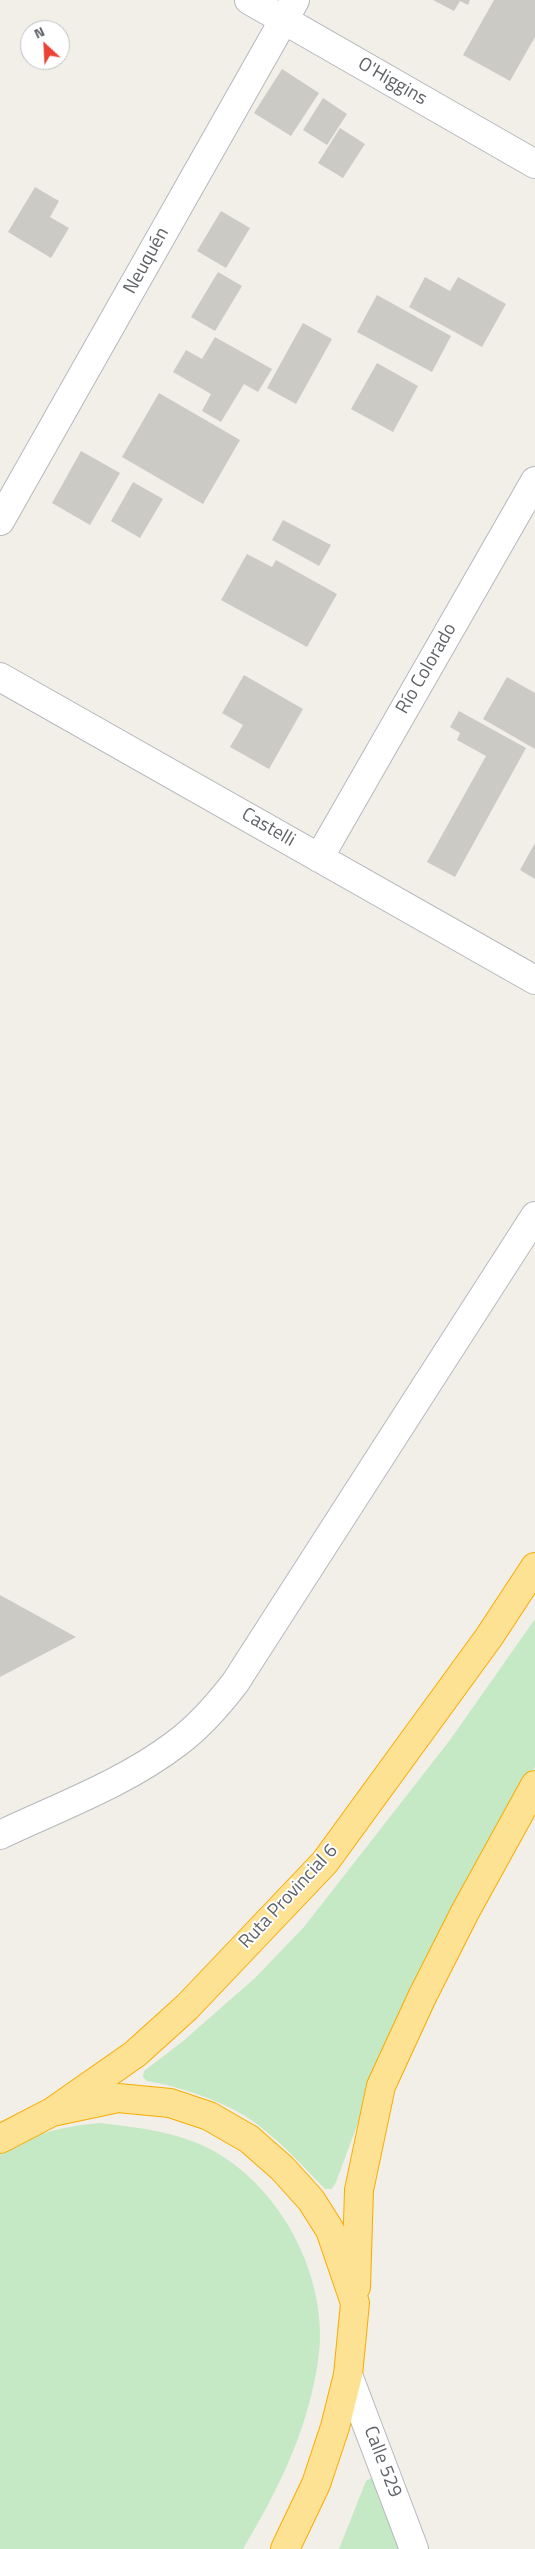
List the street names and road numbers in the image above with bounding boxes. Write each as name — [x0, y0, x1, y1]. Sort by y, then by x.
street label: O'Higgins — [353, 53, 431, 111]
street label: Neuquén — [120, 224, 174, 298]
street label: Río Colorado — [392, 620, 462, 718]
street label: Castelli — [237, 804, 299, 852]
street label: Ruta Provincial 6 — [235, 1840, 343, 1954]
street label: Calle 529 — [358, 2423, 406, 2501]

